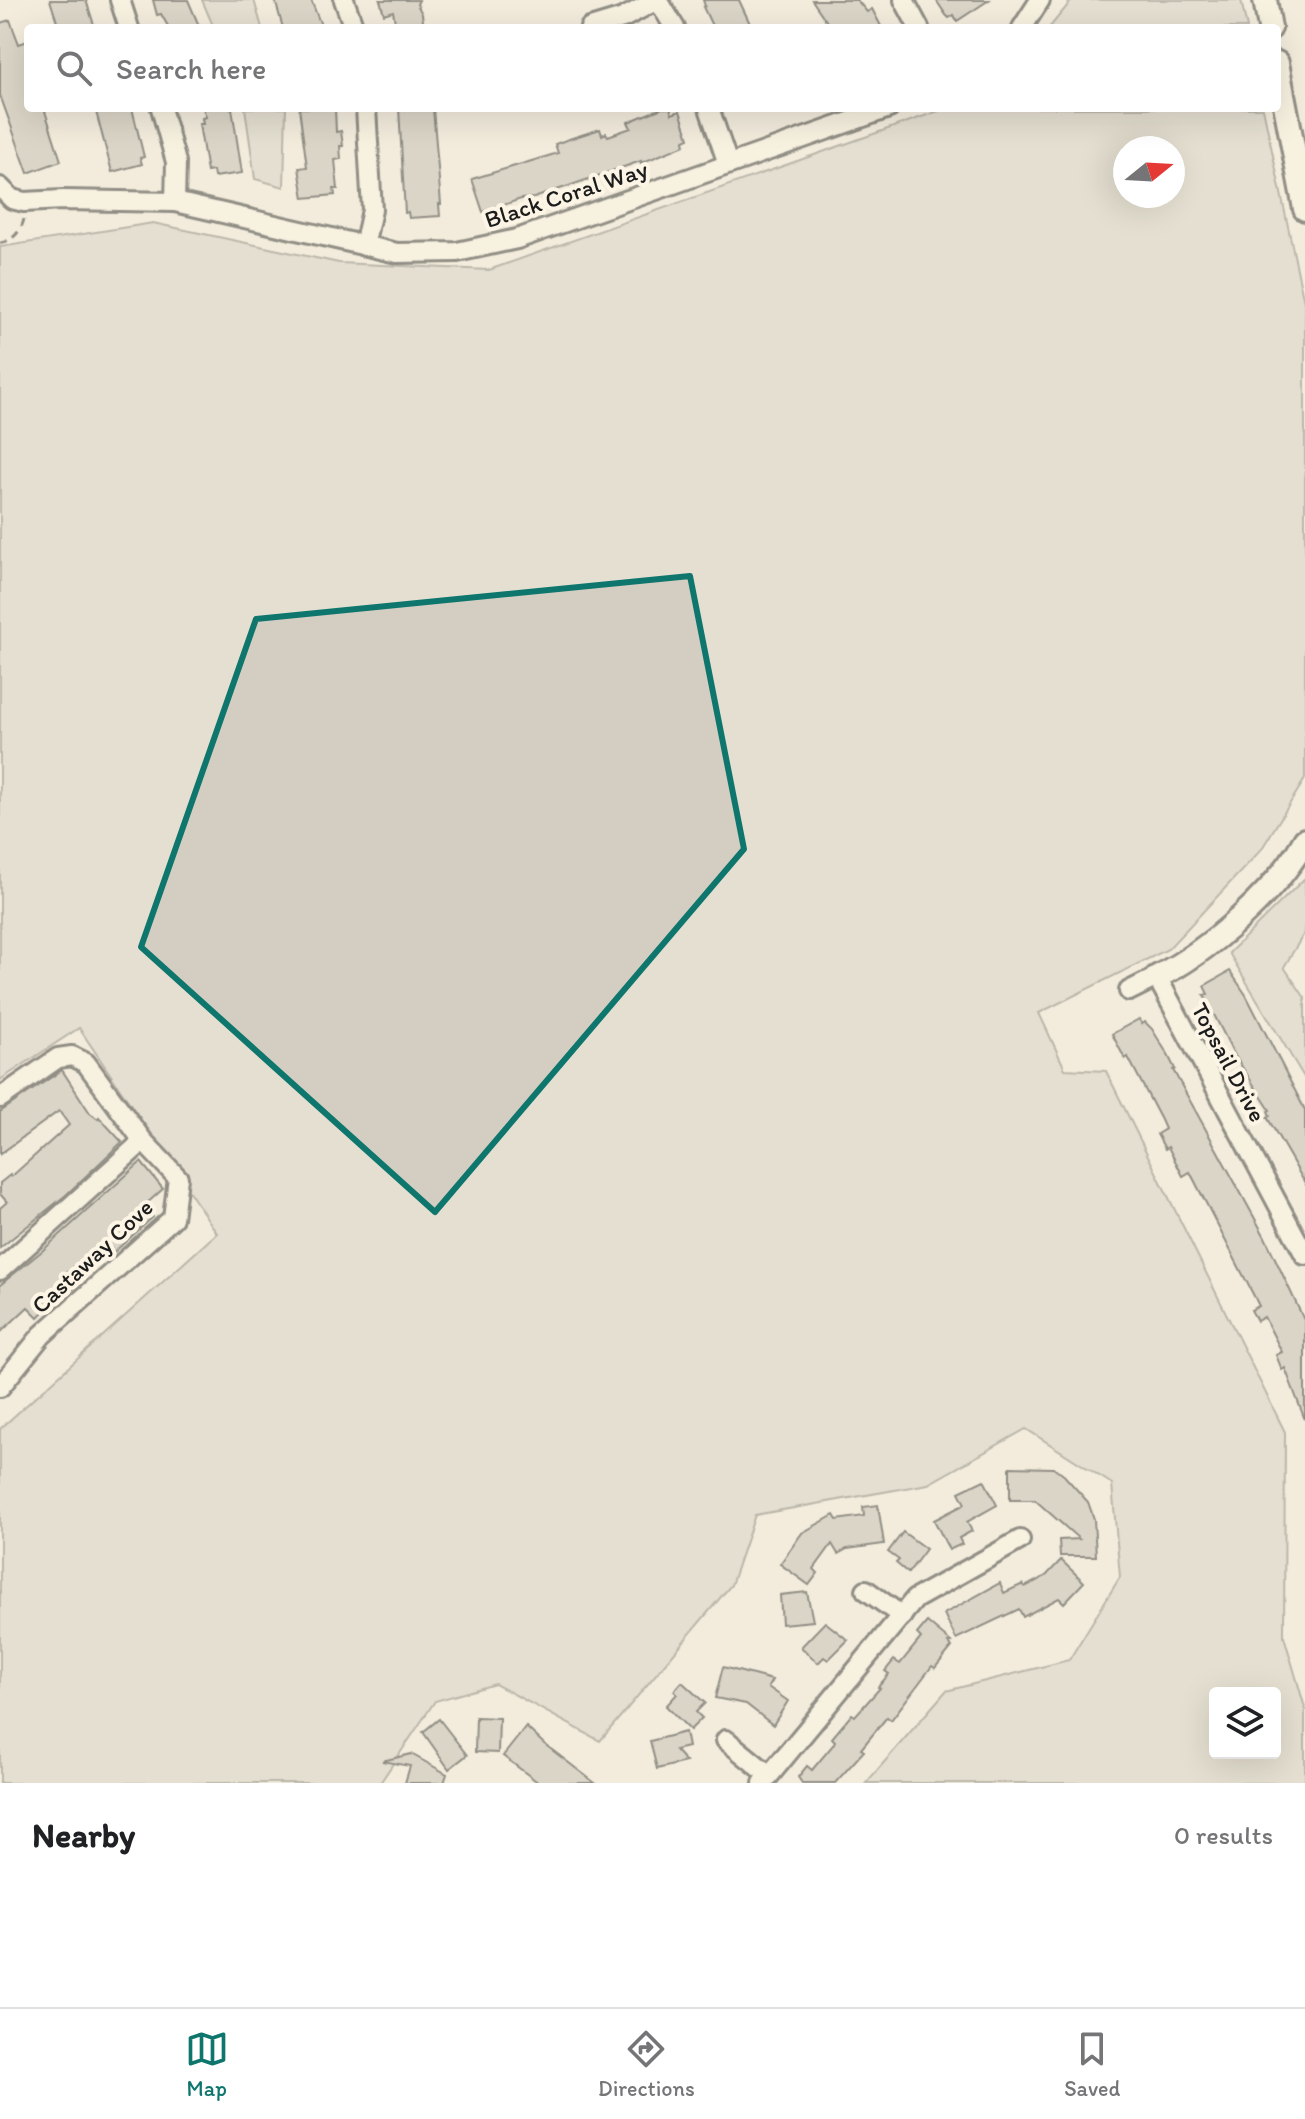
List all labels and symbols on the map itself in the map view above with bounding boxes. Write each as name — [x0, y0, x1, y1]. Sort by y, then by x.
north arrow — [1113, 136, 1185, 208]
street label: Black Coral Way — [481, 154, 652, 234]
street label: Topsail Drive — [1185, 997, 1273, 1127]
street label: Castaway Cove — [25, 1193, 159, 1319]

